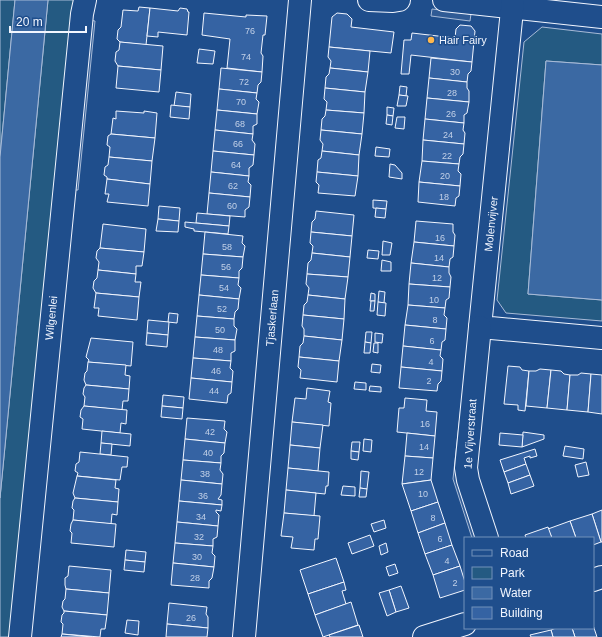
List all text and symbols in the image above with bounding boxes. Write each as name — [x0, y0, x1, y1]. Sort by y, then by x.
scale bar — [10, 8, 86, 34]
text: 20 m — [16, 15, 43, 29]
house number: 76 — [245, 26, 255, 36]
place label: Hair Fairy — [439, 34, 487, 46]
marker: Hair Fairy — [426, 35, 436, 45]
house number: 74 — [241, 52, 251, 62]
house number: 30 — [450, 67, 460, 77]
house number: 72 — [239, 77, 249, 87]
house number: 28 — [447, 88, 457, 98]
house number: 70 — [236, 97, 246, 107]
house number: 26 — [446, 109, 456, 119]
house number: 68 — [235, 119, 245, 129]
house number: 24 — [443, 130, 453, 140]
house number: 66 — [233, 139, 243, 149]
house number: 22 — [442, 151, 452, 161]
house number: 64 — [231, 160, 241, 170]
house number: 20 — [440, 171, 450, 181]
house number: 62 — [228, 181, 238, 191]
house number: 18 — [439, 192, 449, 202]
street label: Molenvijver — [482, 195, 500, 252]
house number: 60 — [227, 201, 237, 211]
house number: 16 — [435, 233, 445, 243]
house number: 58 — [222, 242, 232, 252]
house number: 14 — [434, 253, 444, 263]
house number: 56 — [221, 262, 231, 272]
house number: 12 — [432, 273, 442, 283]
house number: 54 — [219, 283, 229, 293]
street label: Tjaskerlaan — [264, 289, 280, 347]
street label: Wilgenlei — [43, 295, 59, 341]
house number: 10 — [429, 295, 439, 305]
house number: 52 — [217, 304, 227, 314]
house number: 8 — [432, 315, 438, 325]
house number: 50 — [215, 325, 225, 335]
house number: 6 — [429, 336, 435, 346]
house number: 48 — [213, 345, 223, 355]
house number: 4 — [428, 357, 434, 367]
house number: 46 — [211, 366, 221, 376]
house number: 2 — [426, 376, 432, 386]
house number: 44 — [209, 386, 219, 396]
street label: 1e Vijverstraat — [462, 399, 478, 469]
house number: 16 — [420, 419, 430, 429]
house number: 42 — [205, 427, 215, 437]
house number: 14 — [419, 442, 429, 452]
house number: 40 — [203, 448, 213, 458]
house number: 12 — [414, 467, 424, 477]
house number: 38 — [200, 469, 210, 479]
house number: 10 — [418, 489, 428, 499]
house number: 36 — [198, 491, 208, 501]
house number: 34 — [196, 512, 206, 522]
house number: 8 — [430, 513, 436, 523]
house number: 32 — [194, 532, 204, 542]
house number: 6 — [437, 534, 443, 544]
legend — [464, 537, 594, 629]
text: Road — [500, 546, 529, 560]
house number: 30 — [192, 552, 202, 562]
house number: 4 — [444, 556, 450, 566]
text: Park — [500, 566, 526, 580]
house number: 28 — [190, 573, 200, 583]
house number: 2 — [452, 578, 458, 588]
text: Water — [500, 586, 532, 600]
text: Building — [500, 606, 543, 620]
house number: 26 — [186, 613, 196, 623]

